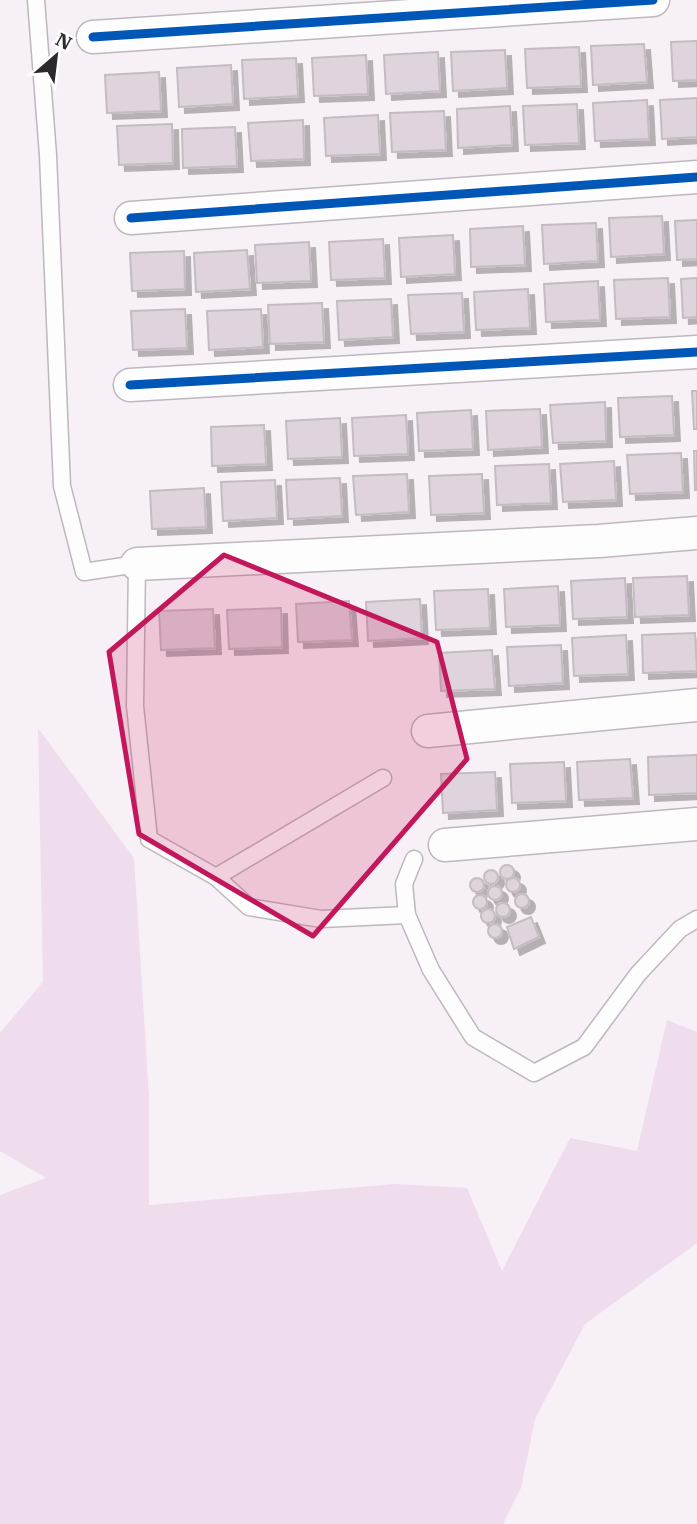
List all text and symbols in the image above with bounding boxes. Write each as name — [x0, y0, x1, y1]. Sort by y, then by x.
north arrow — [21, 21, 91, 91]
text: N — [52, 27, 76, 55]

